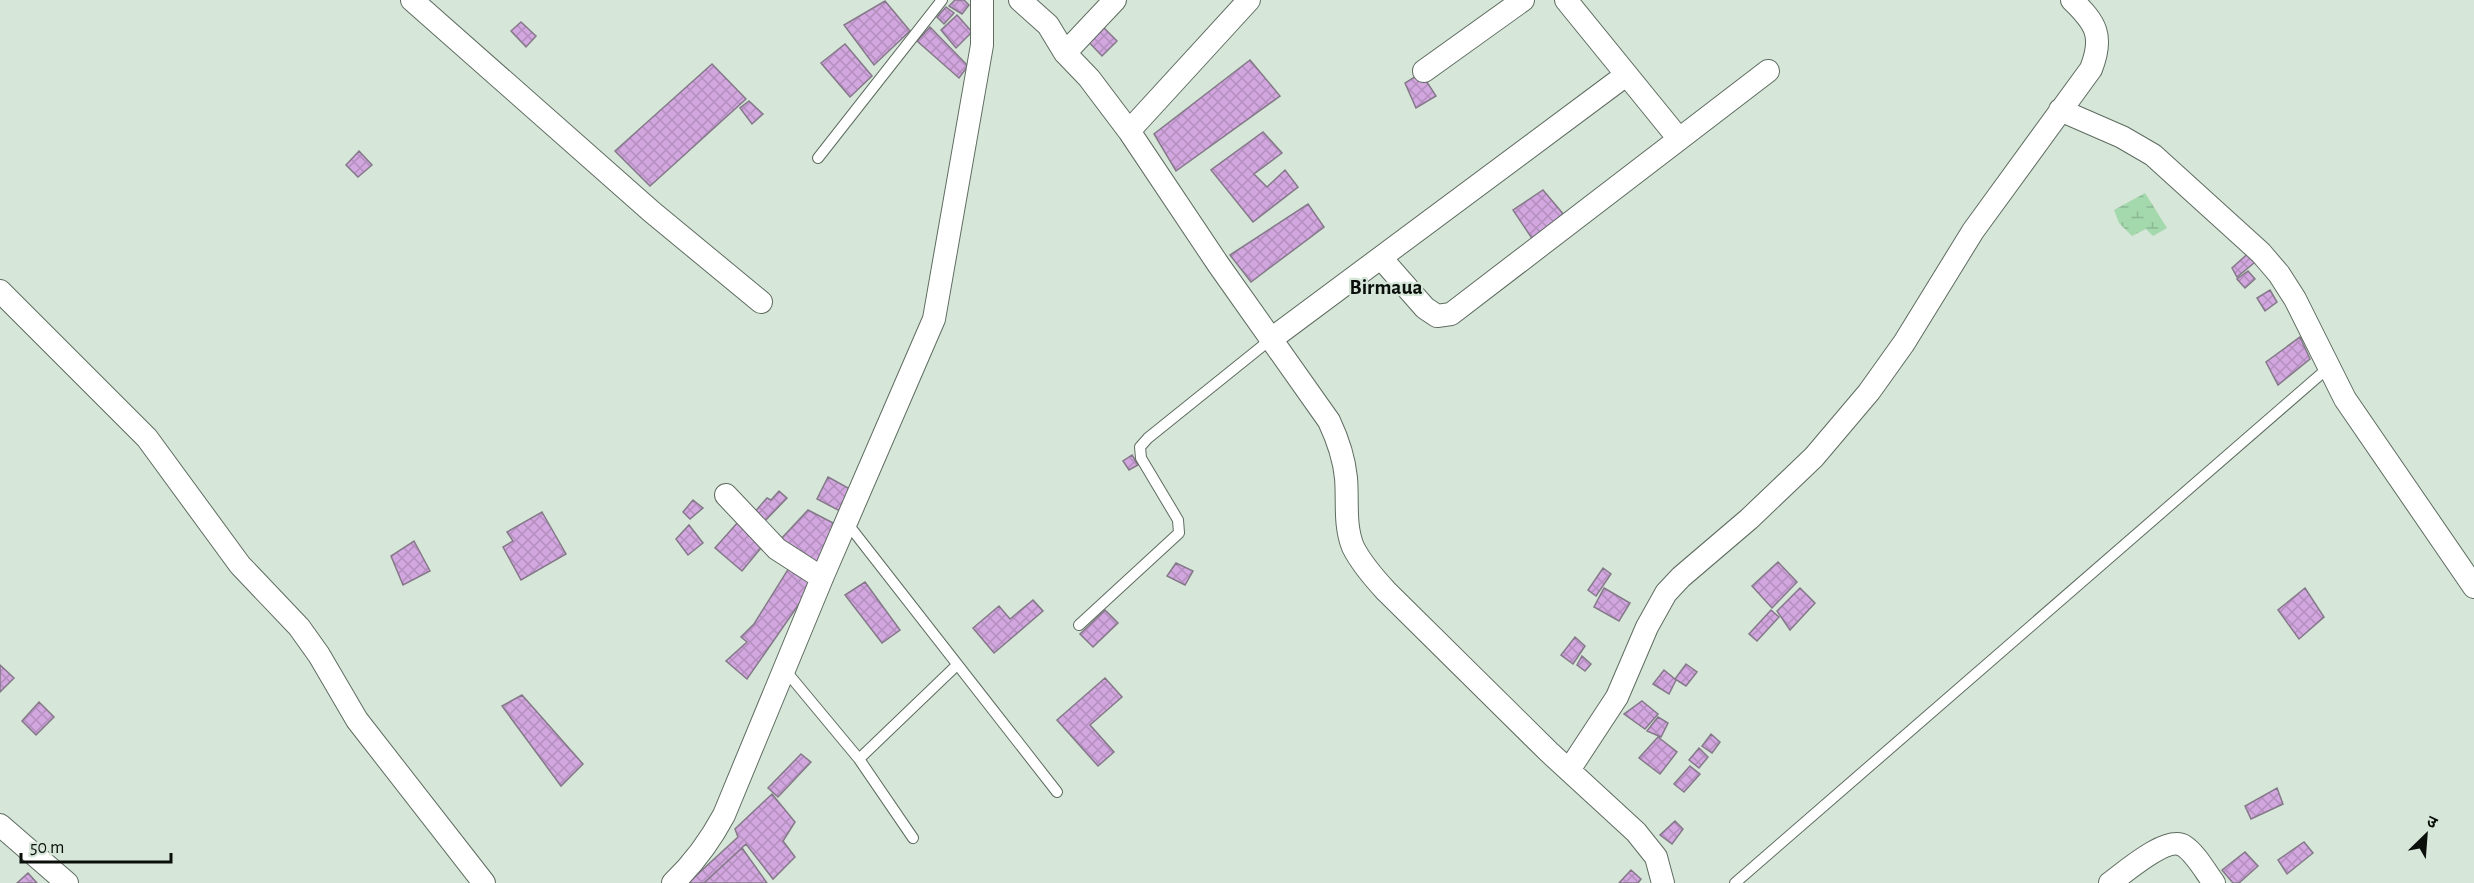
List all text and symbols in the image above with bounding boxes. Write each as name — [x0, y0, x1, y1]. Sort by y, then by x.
district label: Birmaua — [1349, 277, 1423, 298]
north arrow — [2396, 805, 2456, 865]
text: उ — [2424, 813, 2440, 832]
scale bar — [21, 826, 171, 864]
text: 50 m — [30, 839, 64, 857]

